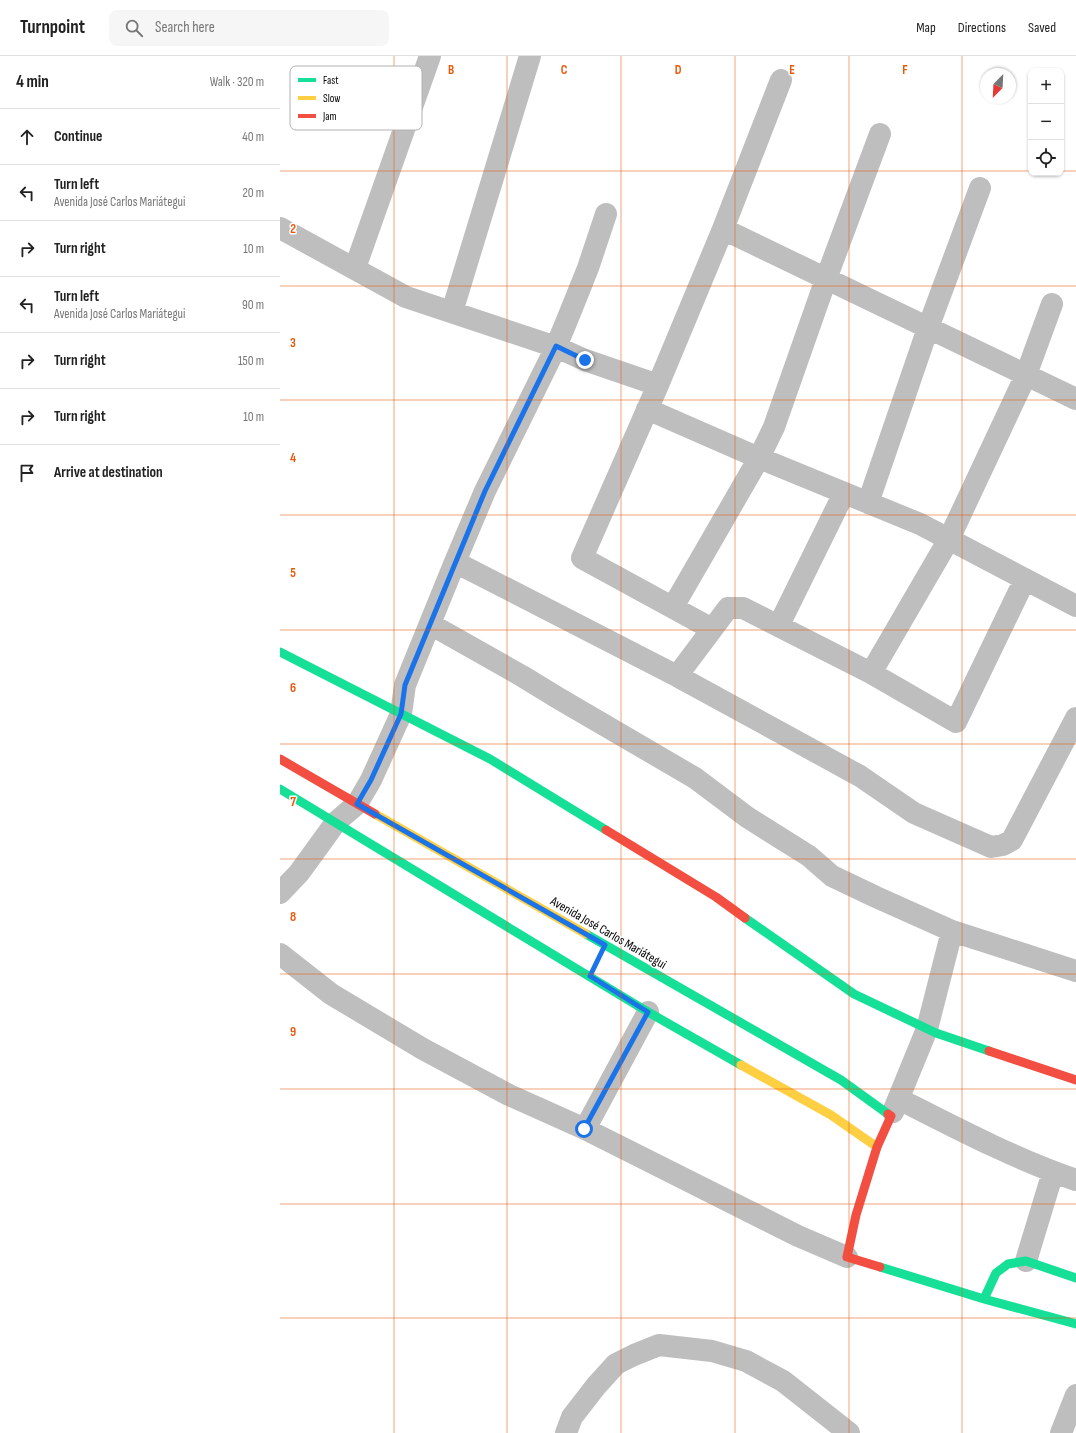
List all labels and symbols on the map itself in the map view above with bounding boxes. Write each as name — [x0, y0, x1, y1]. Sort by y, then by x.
text: B — [448, 62, 454, 78]
text: C — [561, 62, 568, 78]
text: D — [675, 62, 682, 78]
text: E — [789, 62, 795, 78]
text: F — [902, 62, 908, 78]
legend — [290, 66, 422, 130]
north arrow — [980, 68, 1016, 104]
text: Fast — [323, 74, 339, 87]
text: Slow — [323, 92, 340, 105]
text: Jam — [322, 110, 337, 123]
text: 2 — [290, 221, 296, 237]
text: 3 — [290, 335, 296, 351]
route end — [576, 351, 594, 369]
text: 4 — [290, 450, 296, 466]
text: 5 — [290, 565, 296, 581]
text: 6 — [290, 680, 296, 696]
text: 7 — [290, 794, 296, 810]
street label: Avenida José Carlos Mariátegui — [547, 893, 669, 973]
text: 8 — [290, 909, 296, 925]
text: 9 — [290, 1024, 296, 1040]
route start — [575, 1120, 593, 1138]

